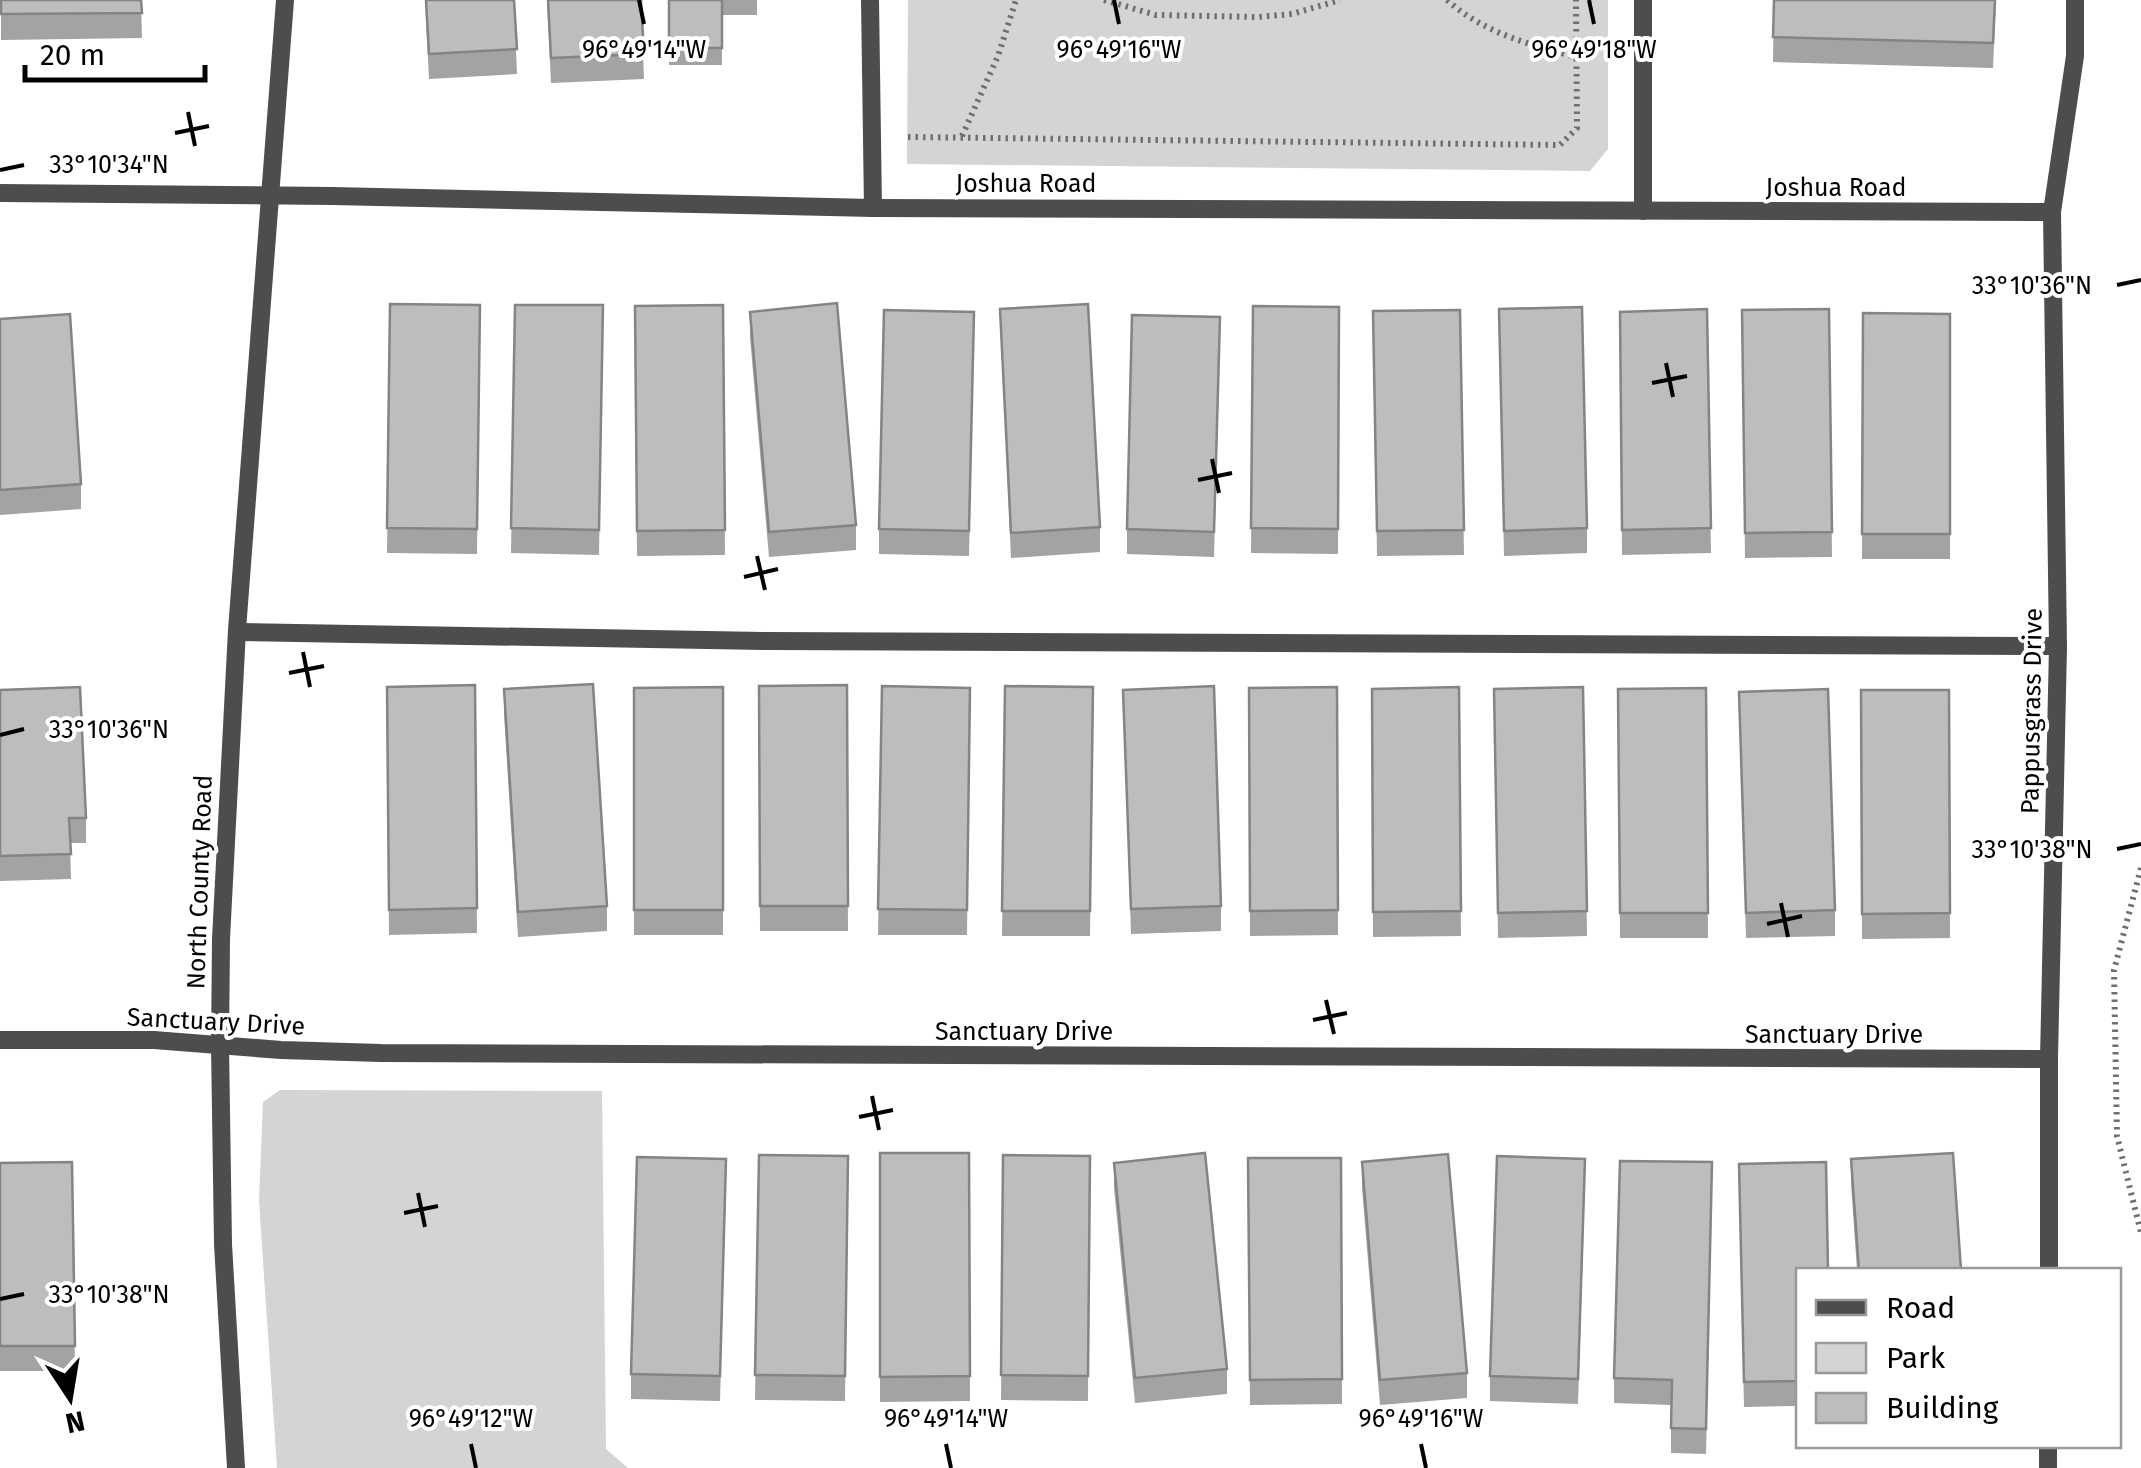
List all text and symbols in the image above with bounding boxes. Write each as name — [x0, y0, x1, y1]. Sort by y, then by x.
scale bar — [25, 20, 205, 82]
text: 96°49'14"W — [582, 35, 706, 65]
text: 96°49'16"W — [1057, 35, 1182, 65]
text: 96°49'18"W — [1531, 35, 1657, 65]
text: 20 m — [40, 37, 105, 73]
text: 33°10'34"N — [49, 150, 169, 180]
street label: Joshua Road — [956, 169, 1096, 199]
street label: Joshua Road — [1766, 173, 1906, 203]
text: 33°10'36"N — [1972, 271, 2092, 301]
street label: Pappusgrass Drive — [2015, 608, 2049, 814]
text: 33°10'36"N — [49, 715, 169, 745]
street label: North County Road — [181, 774, 219, 990]
text: 33°10'38"N — [1972, 835, 2092, 865]
street label: Sanctuary Drive — [126, 1002, 306, 1042]
street label: Sanctuary Drive — [935, 1017, 1113, 1047]
street label: Sanctuary Drive — [1745, 1020, 1923, 1050]
legend — [1796, 1268, 2121, 1448]
text: 33°10'38"N — [49, 1280, 169, 1310]
text: Road — [1886, 1290, 1955, 1326]
text: Park — [1886, 1340, 1946, 1376]
north arrow — [20, 1348, 120, 1448]
text: Building — [1886, 1390, 1999, 1426]
text: N — [63, 1404, 88, 1440]
text: 96°49'12"W — [409, 1404, 534, 1434]
text: 96°49'14"W — [884, 1404, 1008, 1434]
text: 96°49'16"W — [1359, 1404, 1484, 1434]

